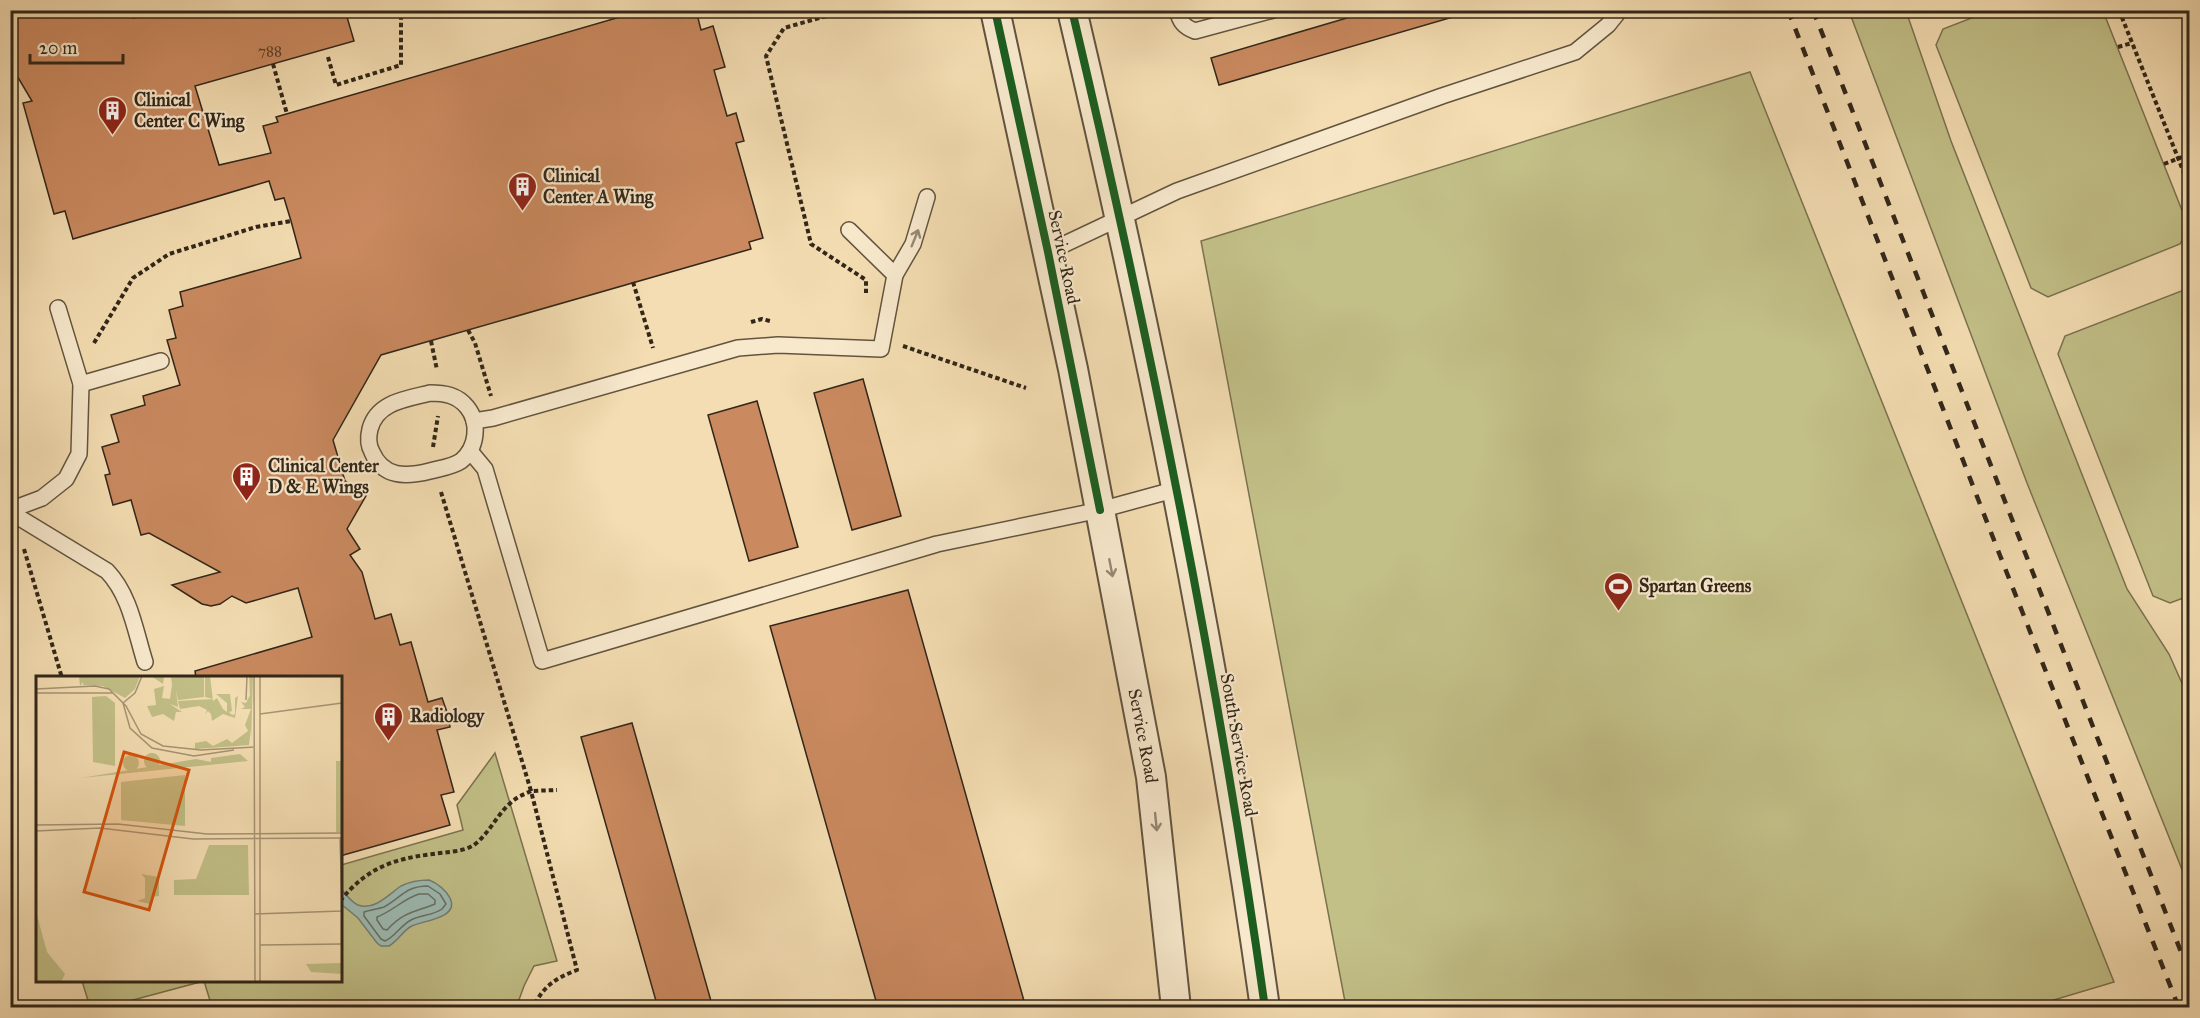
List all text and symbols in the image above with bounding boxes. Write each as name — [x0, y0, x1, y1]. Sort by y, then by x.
scale bar — [30, 27, 123, 65]
text: 20 m — [39, 37, 77, 59]
house number: 788 — [258, 42, 282, 60]
place label: Clinical Center C Wing — [134, 89, 245, 133]
building icon: Clinical Center C Wing — [97, 94, 129, 136]
place label: Clinical Center A Wing — [543, 165, 654, 209]
building icon: Clinical Center A Wing — [506, 170, 538, 212]
street label: Service Road — [1043, 208, 1085, 306]
one-way arrow — [910, 229, 921, 247]
place label: Clinical Center D & E Wings — [268, 455, 380, 499]
building icon: Clinical Center D & E Wings — [231, 460, 263, 502]
one-way arrow — [1106, 557, 1117, 577]
sports icon: Spartan Greens — [1602, 570, 1634, 612]
place label: Spartan Greens — [1639, 575, 1752, 598]
street label: South Service Road — [1216, 672, 1262, 818]
inset map — [36, 676, 342, 982]
street label: Service Road — [1123, 687, 1163, 784]
building icon: Radiology — [373, 700, 405, 742]
place label: Radiology — [410, 705, 486, 728]
one-way arrow — [1151, 811, 1162, 831]

